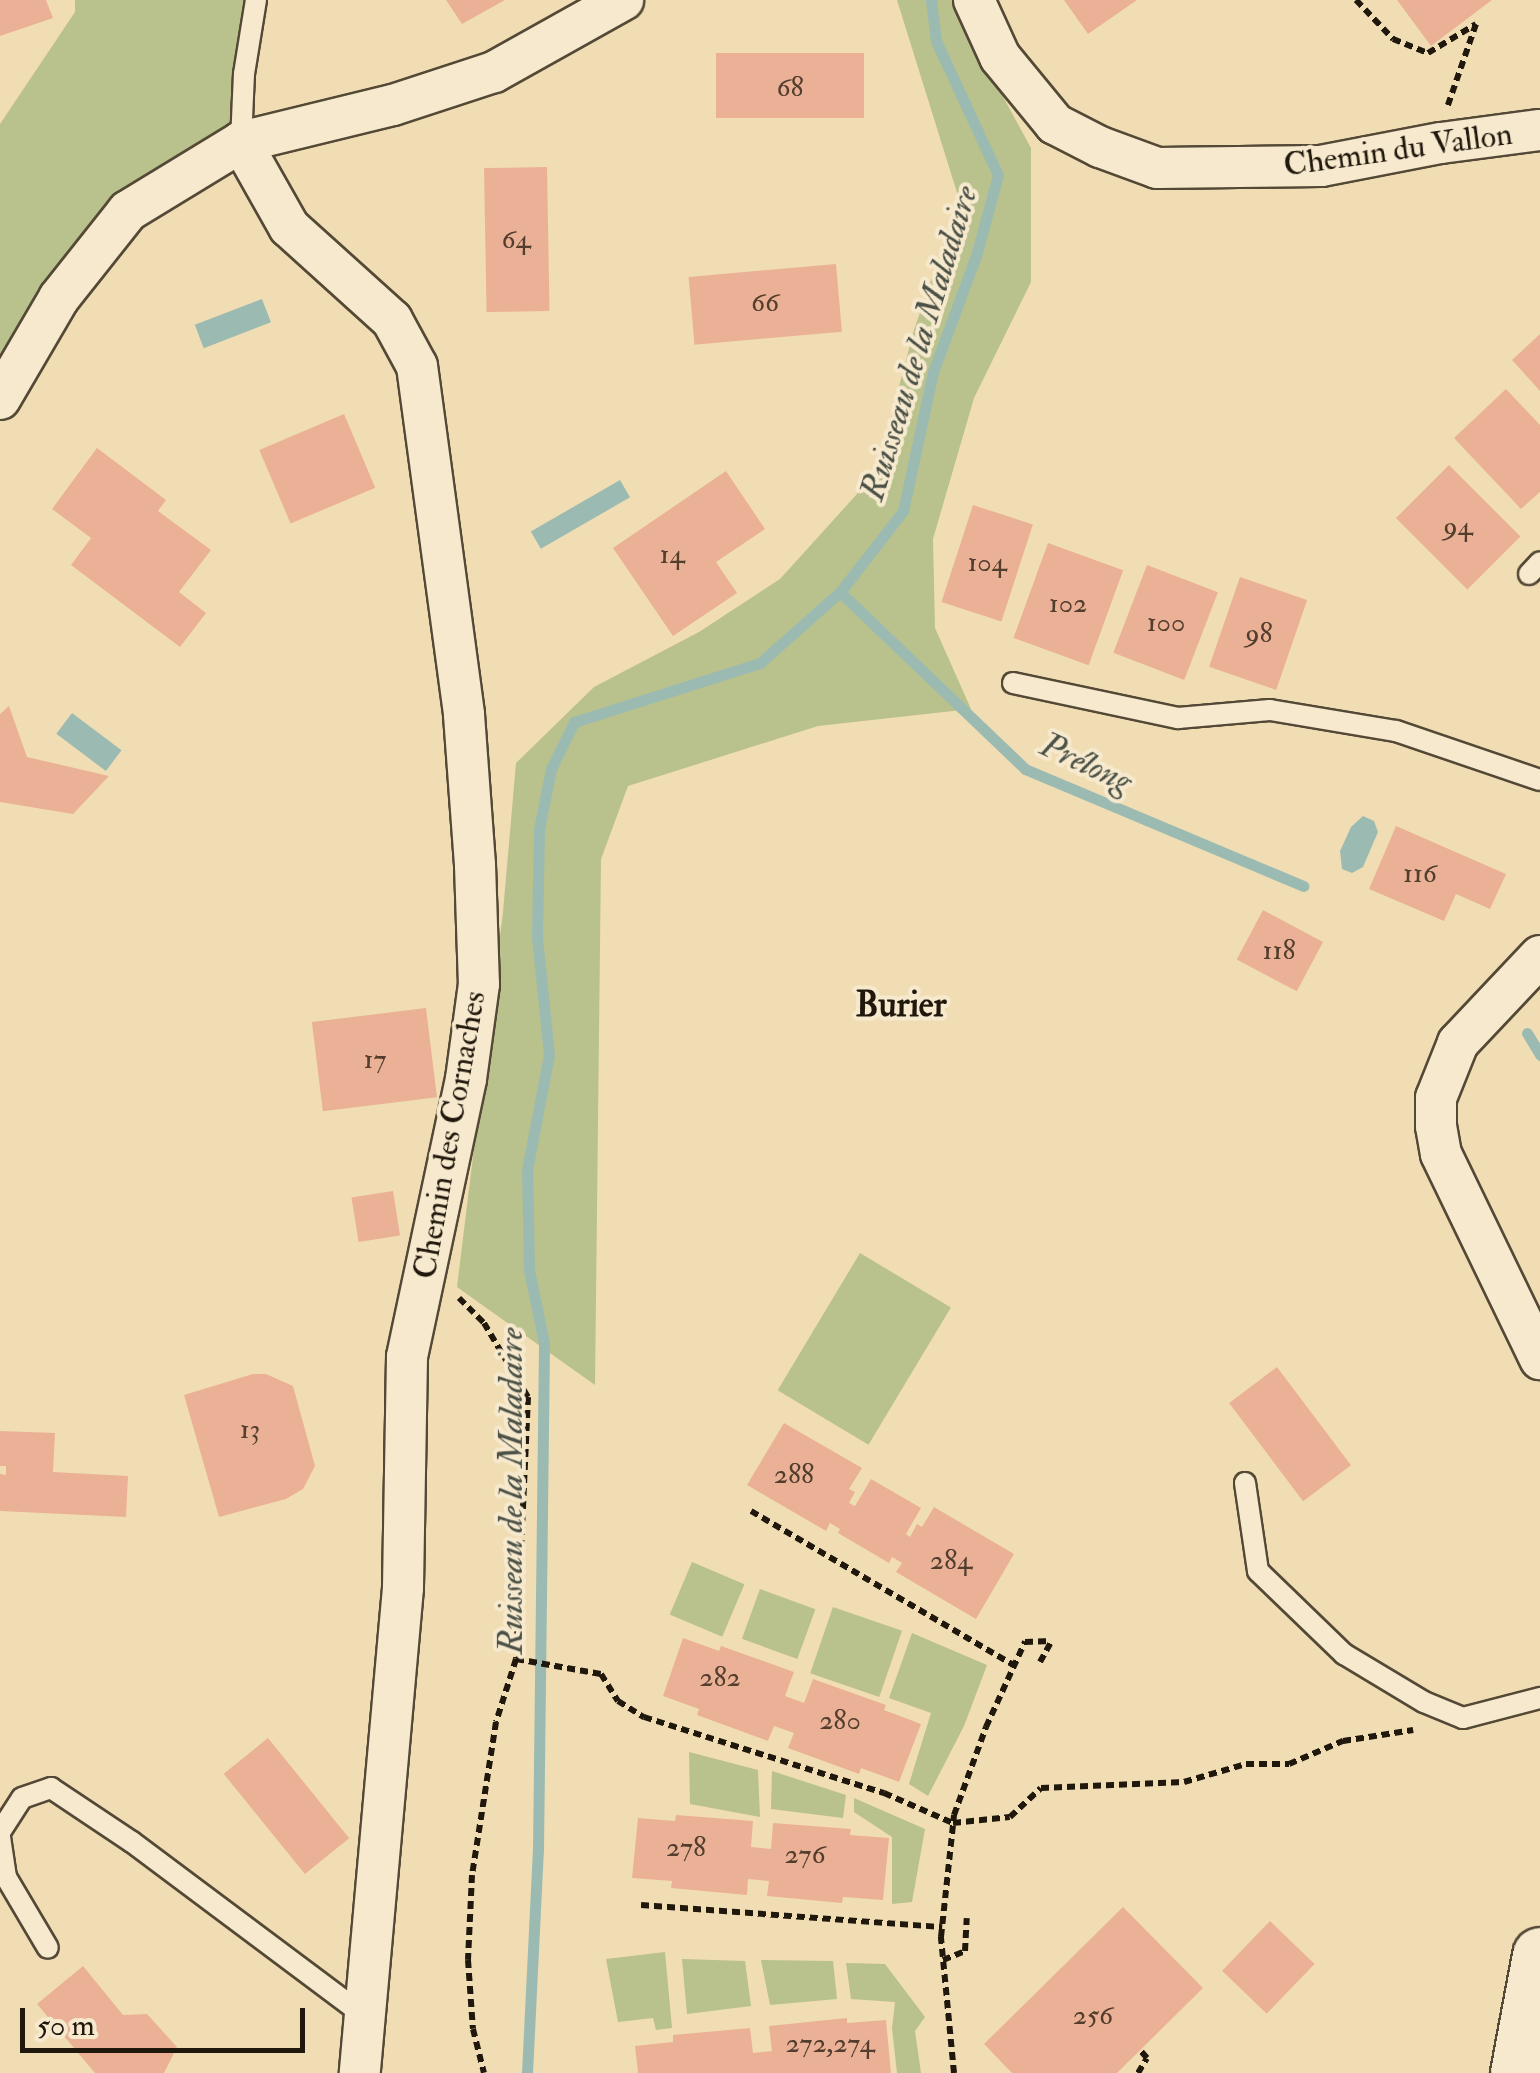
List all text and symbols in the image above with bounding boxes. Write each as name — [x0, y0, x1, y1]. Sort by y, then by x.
house number: 68 — [776, 71, 804, 105]
street label: Chemin du Vallon — [1281, 115, 1515, 185]
water label: Ruisseau de la Maladaire — [851, 181, 987, 505]
house number: 64 — [501, 223, 531, 257]
house number: 66 — [751, 286, 779, 320]
house number: 94 — [1443, 510, 1473, 544]
house number: 14 — [659, 538, 685, 572]
house number: 104 — [967, 546, 1007, 580]
house number: 102 — [1049, 587, 1087, 621]
house number: 100 — [1147, 606, 1185, 640]
house number: 98 — [1245, 617, 1273, 651]
water label: Prélong — [1033, 724, 1139, 802]
house number: 116 — [1403, 857, 1437, 891]
house number: 118 — [1262, 934, 1296, 968]
district label: Burier — [856, 984, 946, 1026]
street label: Chemin des Cornaches — [406, 988, 494, 1282]
house number: 17 — [364, 1043, 386, 1077]
water label: Ruisseau de la Maladaire — [490, 1328, 532, 1654]
house number: 13 — [240, 1413, 260, 1447]
house number: 288 — [774, 1458, 814, 1492]
house number: 284 — [930, 1544, 972, 1578]
house number: 282 — [699, 1661, 741, 1695]
house number: 280 — [819, 1704, 861, 1738]
house number: 278 — [666, 1831, 706, 1865]
house number: 276 — [784, 1838, 826, 1872]
scale bar — [25, 1988, 310, 2050]
house number: 256 — [1073, 1999, 1113, 2033]
text: 50 m — [37, 2007, 95, 2044]
house number: 272,274 — [785, 2027, 875, 2061]

